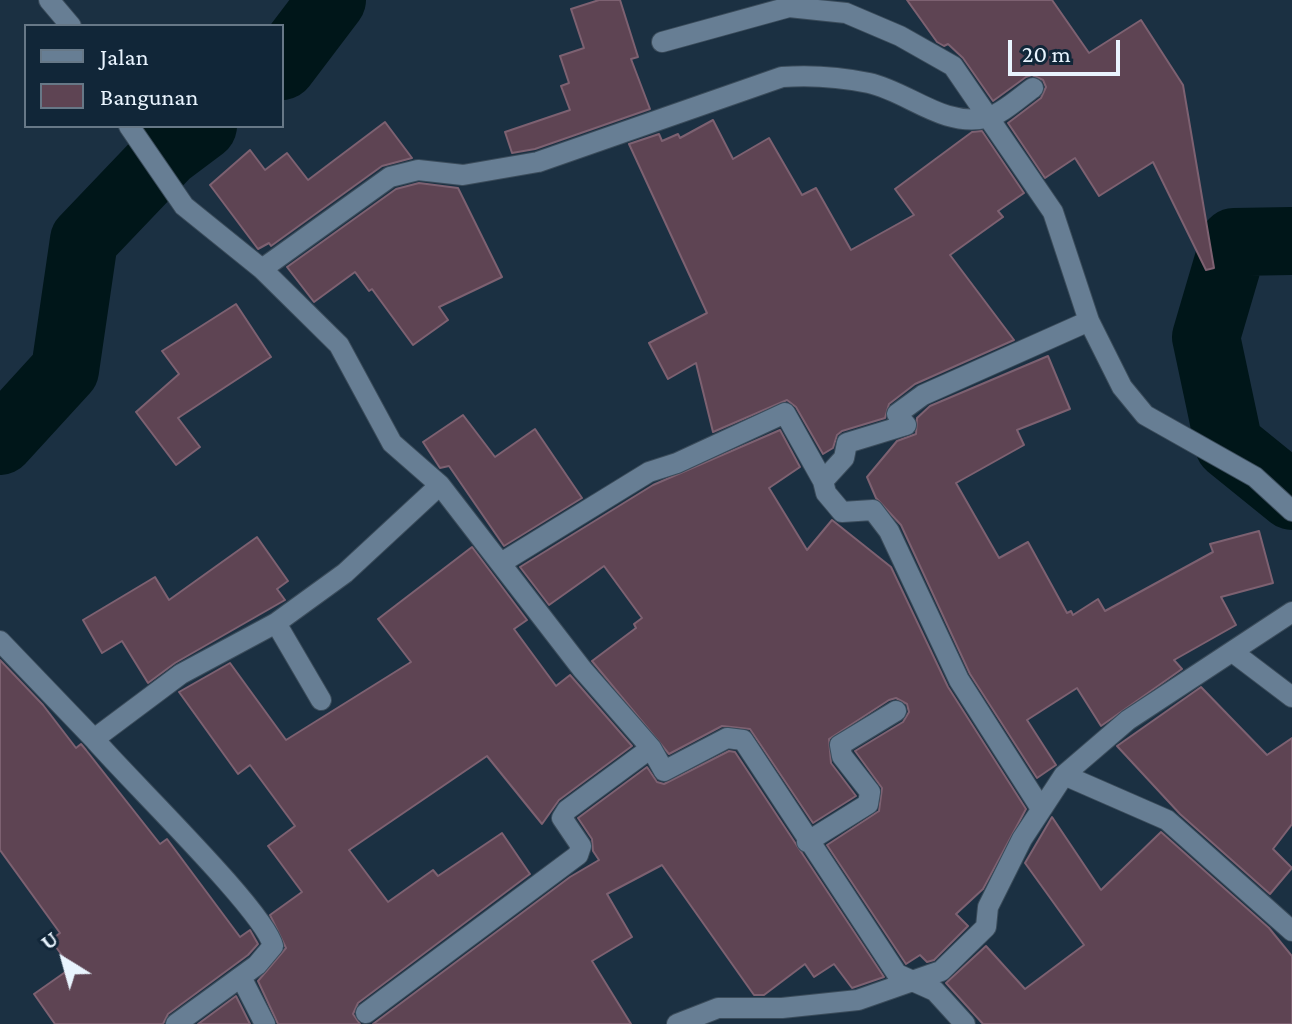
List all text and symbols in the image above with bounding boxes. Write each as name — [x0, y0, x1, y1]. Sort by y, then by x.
legend — [24, 24, 284, 128]
scale bar — [1012, 24, 1124, 74]
text: 20 m — [1022, 40, 1071, 67]
text: Jalan — [100, 43, 149, 70]
text: Bangunan — [100, 83, 198, 110]
north arrow — [24, 920, 104, 1000]
text: U — [36, 926, 63, 955]

